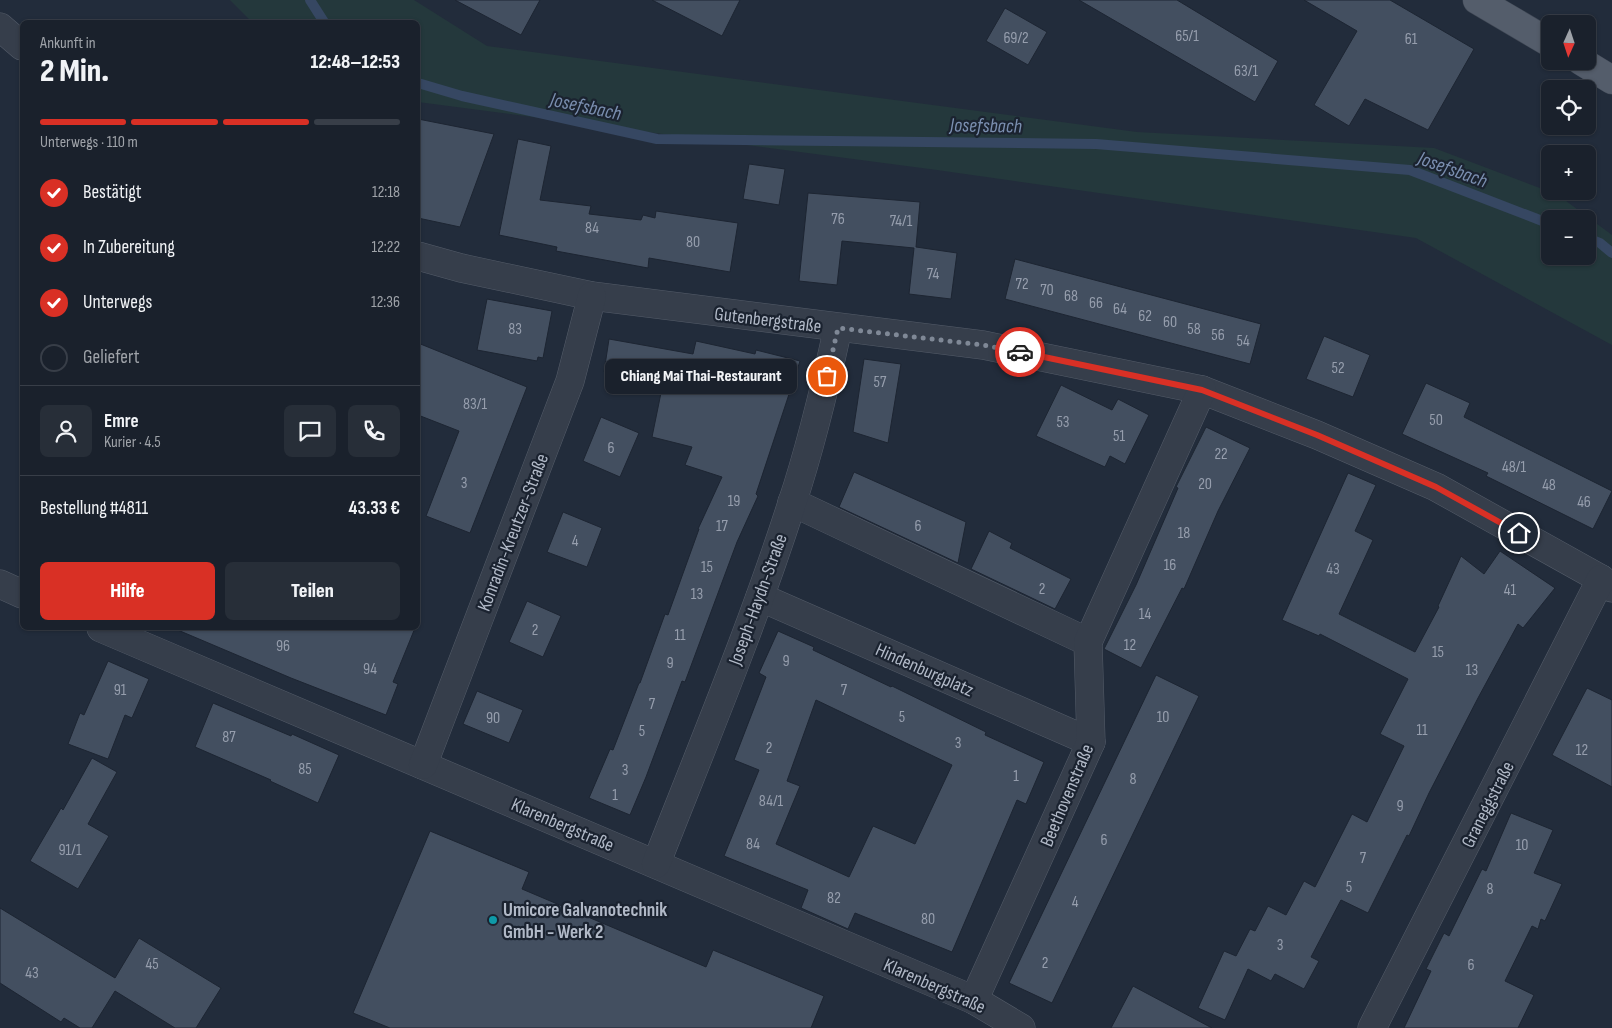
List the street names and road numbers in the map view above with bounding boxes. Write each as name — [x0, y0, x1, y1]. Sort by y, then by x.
street label: Gutenbergstraße — [713, 303, 823, 338]
street label: Konradin-Kreutzer-Straße — [473, 451, 554, 615]
street label: Joseph-Haydn-Straße — [724, 531, 793, 669]
street label: Hindenburgplatz — [872, 639, 977, 702]
street label: Beethovenstraße — [1035, 741, 1099, 850]
street label: Graneggstraße — [1457, 758, 1520, 852]
street label: Klarenbergstraße — [508, 793, 617, 857]
street label: Klarenbergstraße — [880, 954, 989, 1019]

